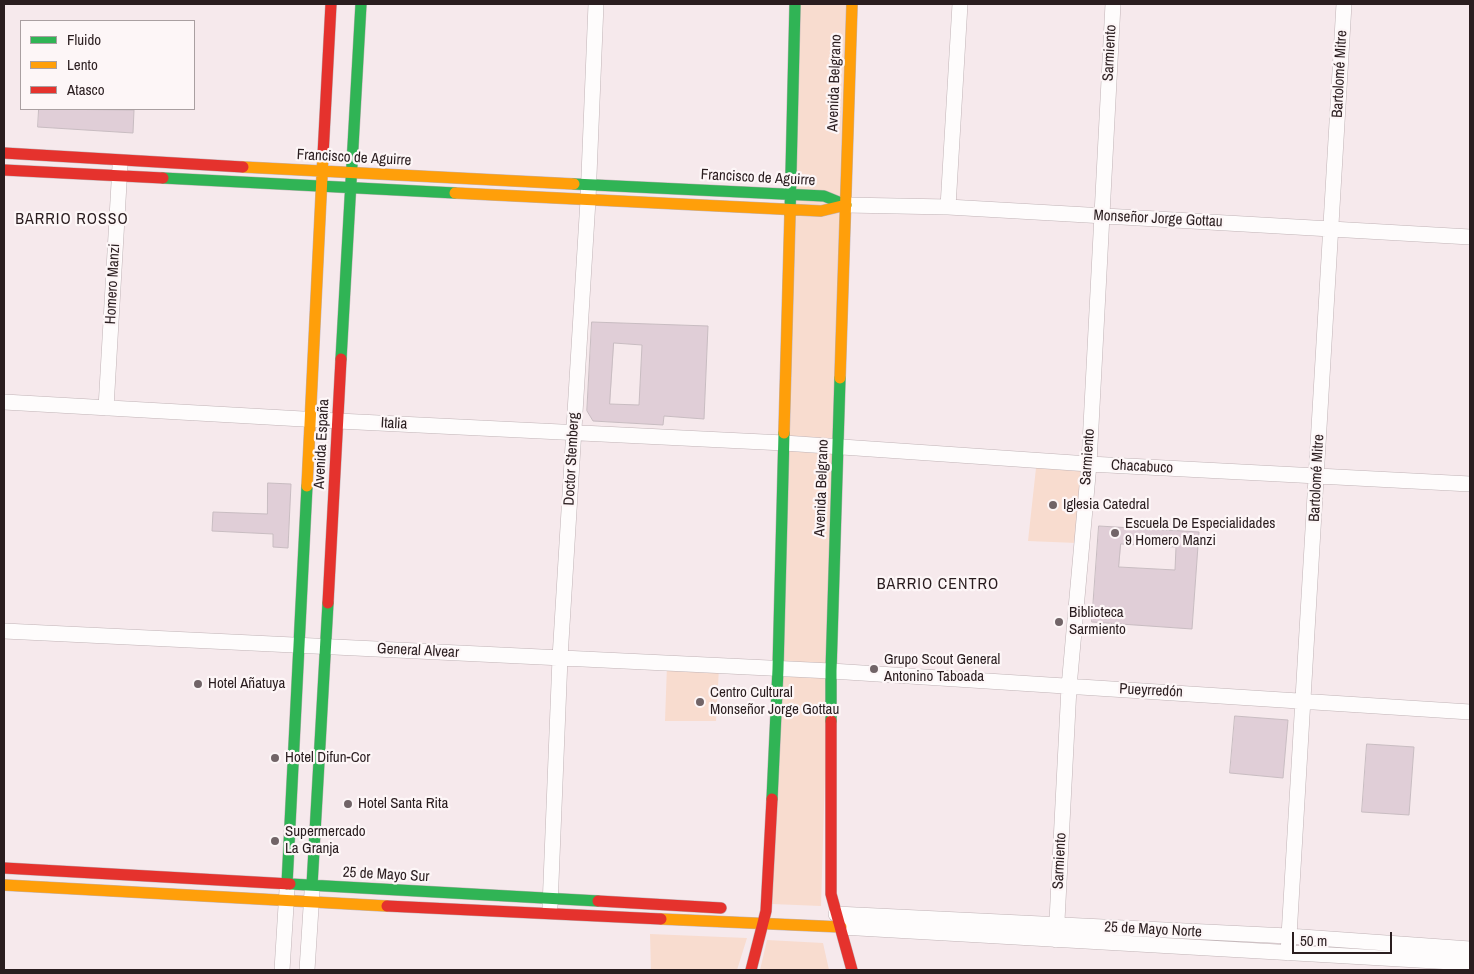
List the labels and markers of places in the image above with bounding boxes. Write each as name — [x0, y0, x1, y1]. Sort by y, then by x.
place label: Iglesia Catedral — [1063, 496, 1149, 514]
marker: Iglesia Catedral — [1047, 499, 1059, 511]
place label: Escuela De Especialidades 9 Homero Manzi — [1125, 515, 1275, 550]
marker: Escuela De Especialidades 9 Homero Manzi — [1109, 527, 1121, 539]
place label: Biblioteca Sarmiento — [1069, 604, 1126, 639]
marker: Biblioteca Sarmiento — [1053, 616, 1065, 628]
place label: Grupo Scout General Antonino Taboada — [884, 651, 1000, 686]
marker: Grupo Scout General Antonino Taboada — [868, 663, 880, 675]
place label: Hotel Añatuya — [208, 675, 285, 693]
marker: Hotel Añatuya — [192, 678, 204, 690]
place label: Centro Cultural Monseñor Jorge Gottau — [710, 684, 839, 719]
marker: Centro Cultural Monseñor Jorge Gottau — [694, 696, 706, 708]
place label: Hotel Difun-Cor — [285, 749, 370, 767]
marker: Hotel Difun-Cor — [269, 752, 281, 764]
place label: Hotel Santa Rita — [358, 795, 448, 813]
marker: Hotel Santa Rita — [342, 798, 354, 810]
place label: Supermercado La Granja — [285, 823, 366, 858]
marker: Supermercado La Granja — [269, 835, 281, 847]

